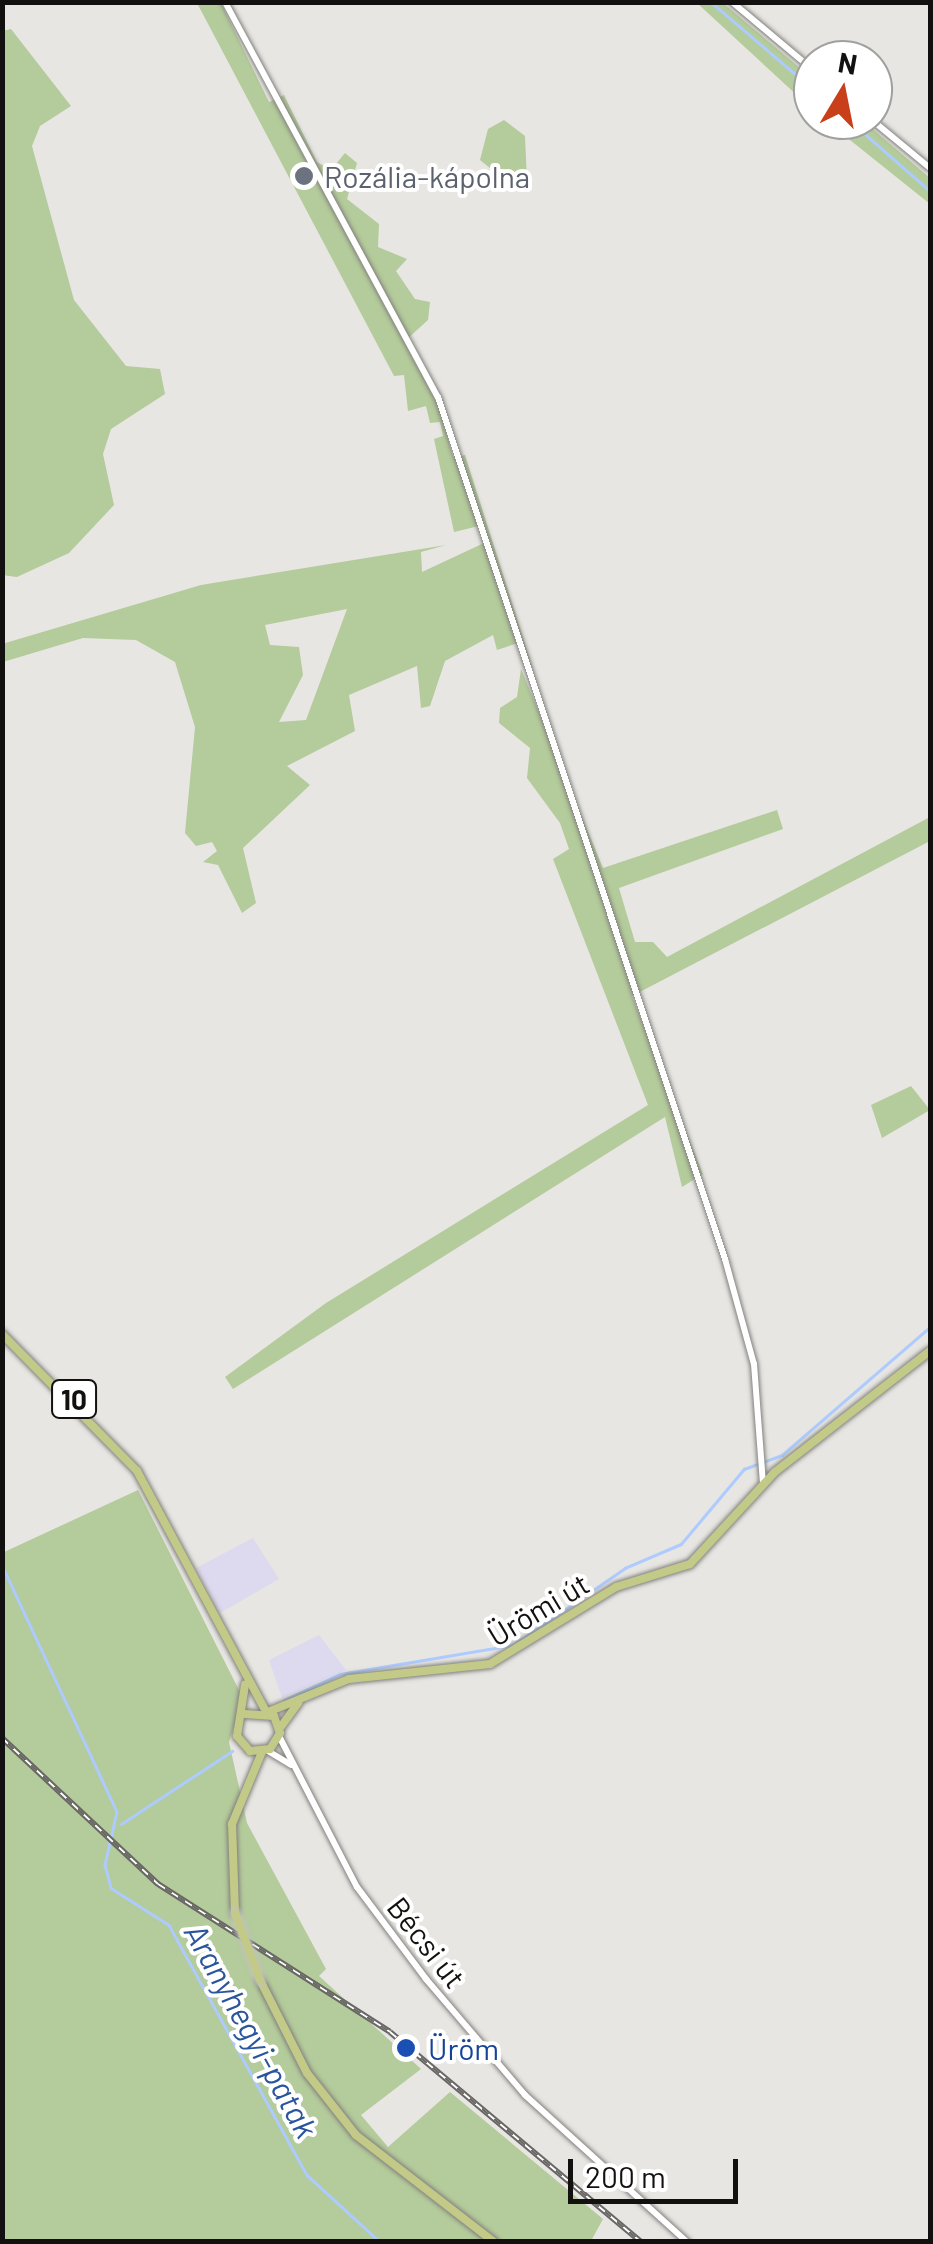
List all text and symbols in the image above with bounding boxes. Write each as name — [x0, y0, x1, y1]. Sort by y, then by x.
north arrow — [793, 40, 893, 140]
text: N — [836, 44, 860, 81]
place label: Rozália-kápolna — [324, 158, 530, 194]
marker: Rozália-kápolna — [293, 165, 315, 187]
road number: 10 — [49, 1376, 99, 1422]
street label: Ürömi út — [481, 1565, 595, 1653]
street label: Bécsi út — [380, 1889, 474, 1995]
water label: Aranyhegyi-patak — [177, 1916, 327, 2144]
place label: Üröm — [428, 2030, 499, 2066]
marker: Üröm — [393, 2035, 419, 2061]
scale bar — [573, 2139, 743, 2201]
text: 200 m — [585, 2158, 666, 2194]

